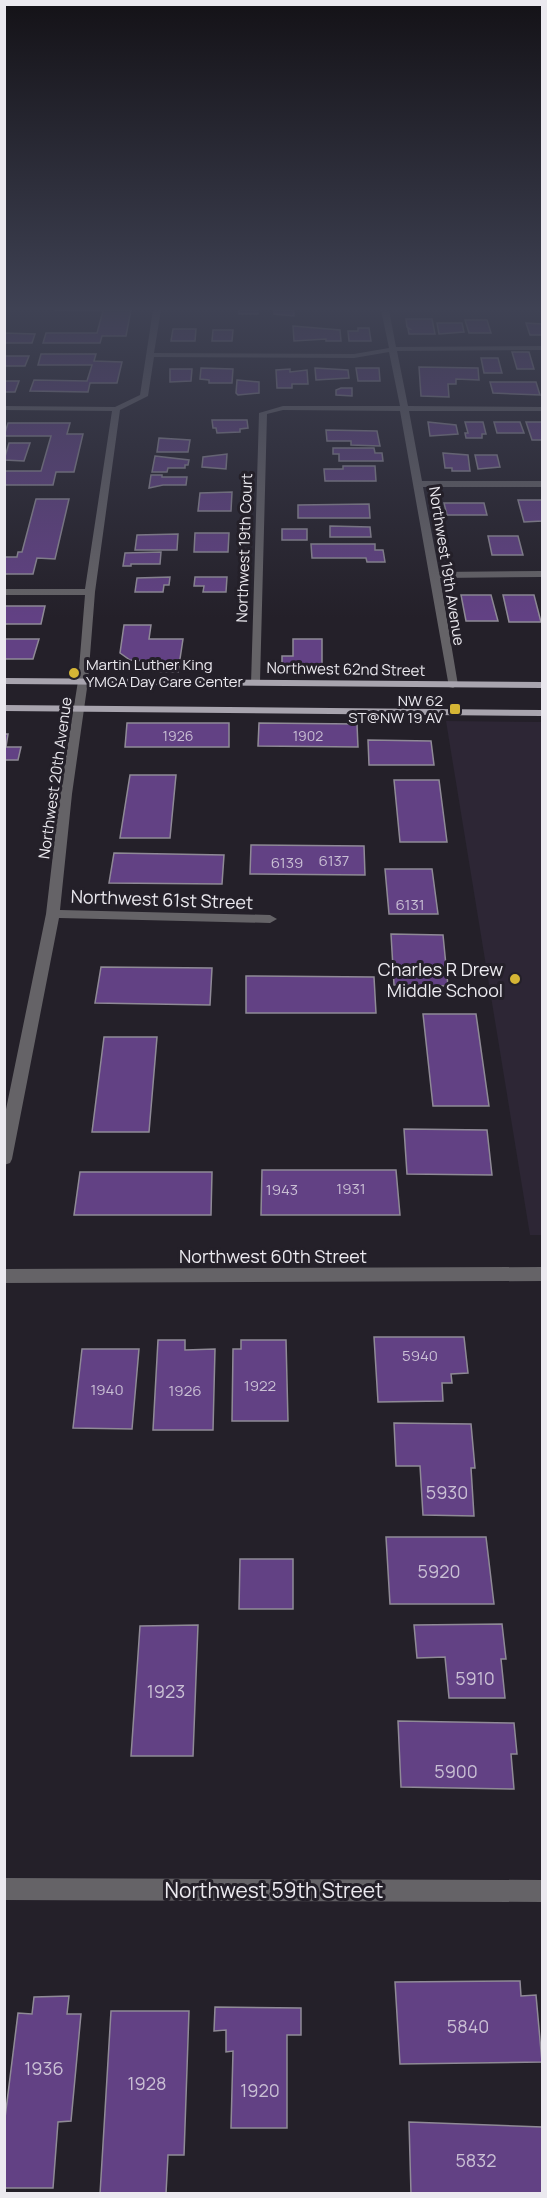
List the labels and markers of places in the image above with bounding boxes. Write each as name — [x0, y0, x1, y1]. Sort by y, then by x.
place label: Martin Luther King YMCA Day Care Center — [86, 654, 243, 692]
marker: Martin Luther King YMCA Day Care Center — [67, 666, 81, 680]
place label: NW 62 ST@NW 19 AV — [348, 690, 443, 728]
marker: NW 62 ST@NW 19 AV — [448, 702, 462, 716]
place label: Charles R Drew Middle School — [378, 957, 503, 1002]
marker: Charles R Drew Middle School — [508, 972, 522, 986]

